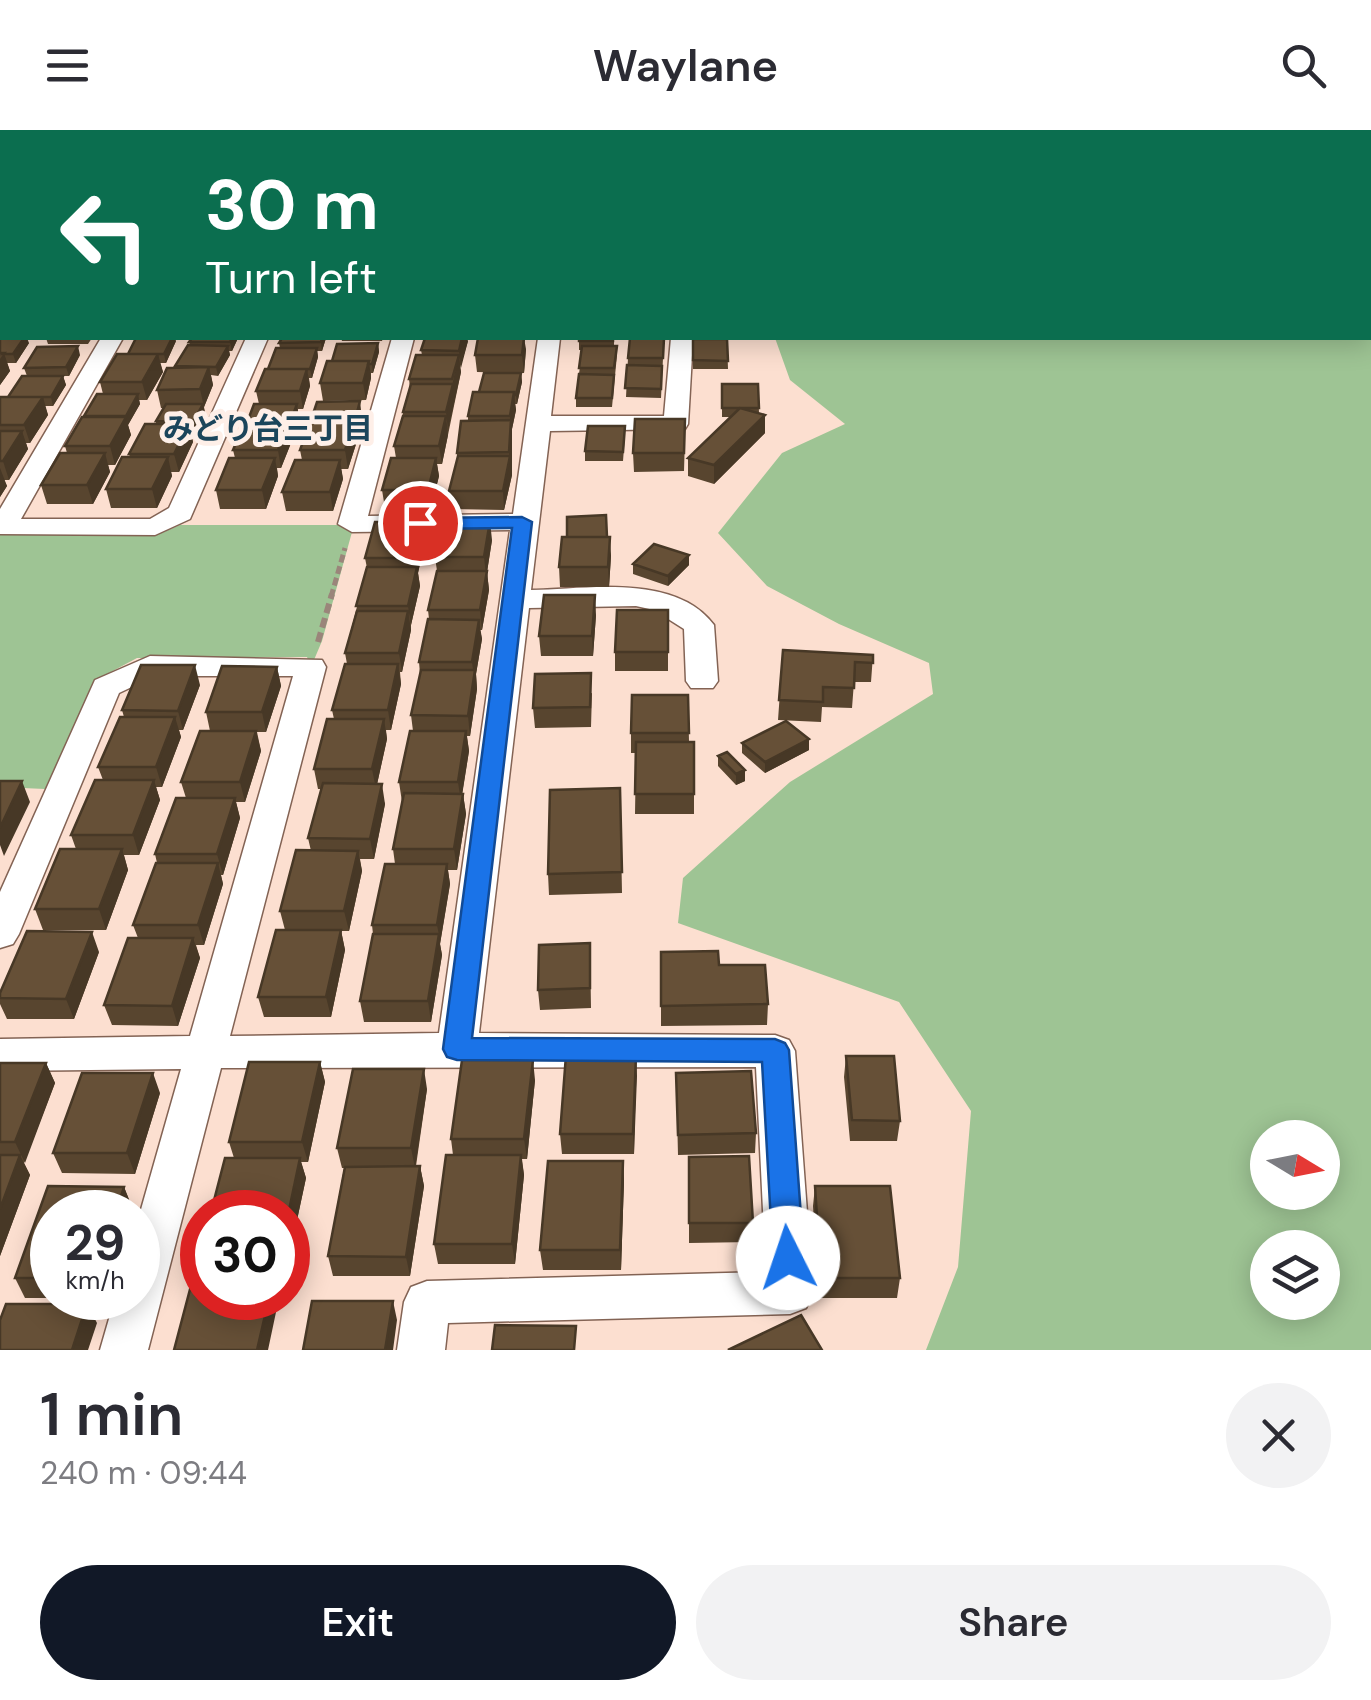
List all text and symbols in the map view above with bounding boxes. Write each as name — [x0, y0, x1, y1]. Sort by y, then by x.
text: Waylane — [593, 36, 778, 95]
icon: menu — [40, 38, 95, 93]
icon: search — [1276, 38, 1331, 93]
text: 30 m — [205, 160, 379, 251]
icon: left — [40, 170, 170, 300]
text: Turn left — [205, 248, 377, 307]
district label: みどり台三丁目 — [163, 409, 373, 448]
pin — [378, 481, 463, 566]
icon: arrive — [393, 496, 448, 551]
north arrow — [1250, 1120, 1340, 1210]
map controls — [1250, 1120, 1340, 1320]
speed limit sign: 30 — [180, 1190, 310, 1320]
position arrow — [736, 1206, 840, 1310]
text: 29 — [65, 1210, 125, 1276]
button: layers — [1250, 1230, 1340, 1320]
text: km/h — [65, 1264, 125, 1297]
text: 1 min — [40, 1375, 183, 1454]
button: close — [1226, 1383, 1331, 1488]
text: 240 m · 09:44 — [40, 1452, 247, 1494]
button: Exit — [40, 1565, 676, 1680]
button: Share — [696, 1565, 1331, 1680]

